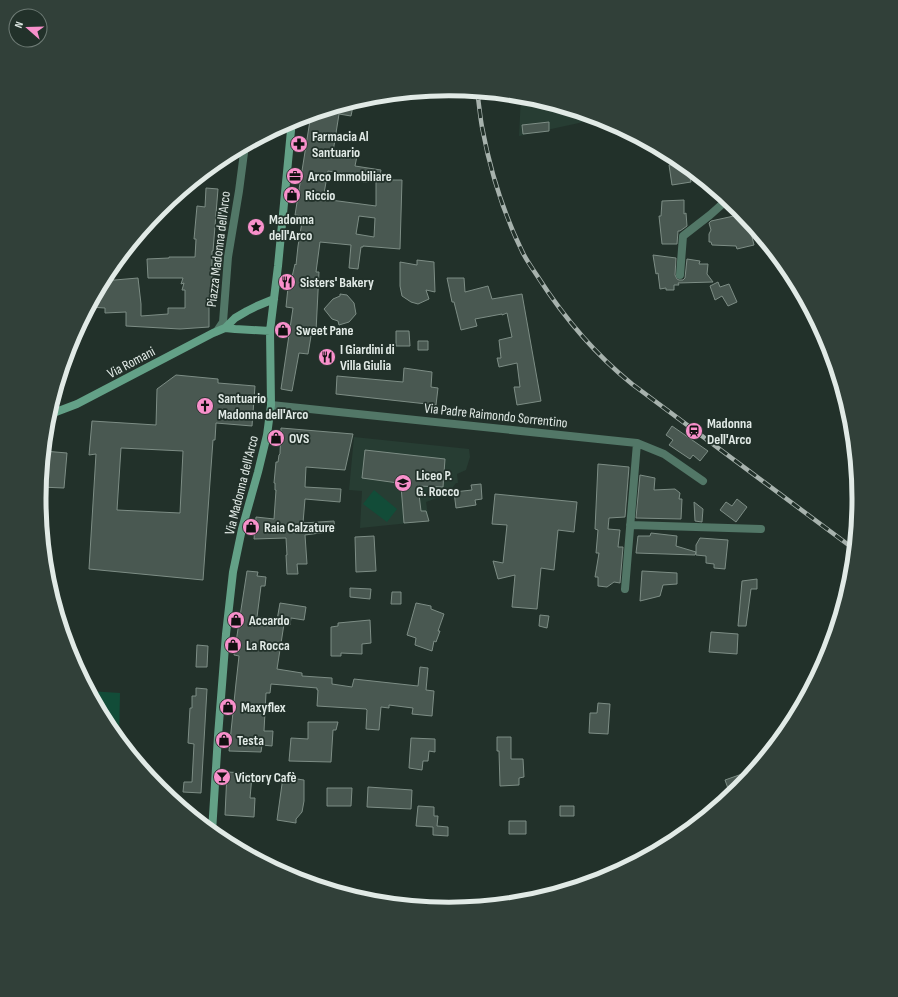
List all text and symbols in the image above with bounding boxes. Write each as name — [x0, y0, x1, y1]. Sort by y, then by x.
north arrow — [8, 8, 48, 48]
text: N — [12, 20, 26, 30]
place label: Farmacia Al Santuario — [312, 128, 369, 161]
pharmacy icon: Farmacia Al Santuario — [289, 134, 309, 154]
office icon: Arco Immobiliare — [285, 166, 305, 186]
place label: Arco Immobiliare — [307, 168, 392, 185]
shop icon: Riccio — [282, 185, 302, 205]
place label: Riccio — [305, 187, 335, 204]
street label: Piazza Madonna dell'Arco — [203, 190, 234, 308]
place label: Madonna dell'Arco — [269, 211, 314, 244]
place icon: Madonna dell'Arco — [246, 217, 266, 237]
restaurant icon: Sisters' Bakery — [277, 272, 297, 292]
place label: Sisters' Bakery — [300, 274, 374, 291]
shop icon: Sweet Pane — [273, 320, 293, 340]
place label: Sweet Pane — [296, 322, 354, 339]
place label: I Giardini di Villa Giulia — [340, 341, 395, 374]
street label: Via Romani — [104, 343, 158, 382]
restaurant icon: I Giardini di Villa Giulia — [317, 347, 337, 367]
place label: Santuario Madonna dell'Arco — [218, 390, 308, 423]
church icon: Santuario Madonna dell'Arco — [195, 396, 215, 416]
street label: Via Padre Raimondo Sorrentino — [423, 400, 569, 432]
place label: Madonna Dell'Arco — [707, 415, 752, 448]
station icon: Madonna Dell'Arco — [684, 421, 704, 441]
shop icon: OVS — [266, 428, 286, 448]
place label: OVS — [289, 430, 309, 447]
street label: Via Madonna dell'Arco — [221, 434, 262, 537]
place label: Liceo P. G. Rocco — [416, 467, 459, 500]
school or university icon: Liceo P. G. Rocco — [393, 473, 413, 493]
shop icon: Raia Calzature — [241, 517, 261, 537]
place label: Raia Calzature — [264, 519, 335, 536]
shop icon: Accardo — [226, 610, 246, 630]
place label: Accardo — [248, 612, 290, 629]
shop icon: La Rocca — [223, 635, 243, 655]
place label: La Rocca — [246, 637, 290, 654]
shop icon: Maxyflex — [218, 697, 238, 717]
place label: Maxyflex — [241, 699, 286, 716]
shop icon: Testa — [214, 730, 234, 750]
place label: Testa — [237, 732, 264, 749]
bar icon: Victory Cafè — [212, 767, 232, 787]
place label: Victory Cafè — [235, 769, 297, 786]

